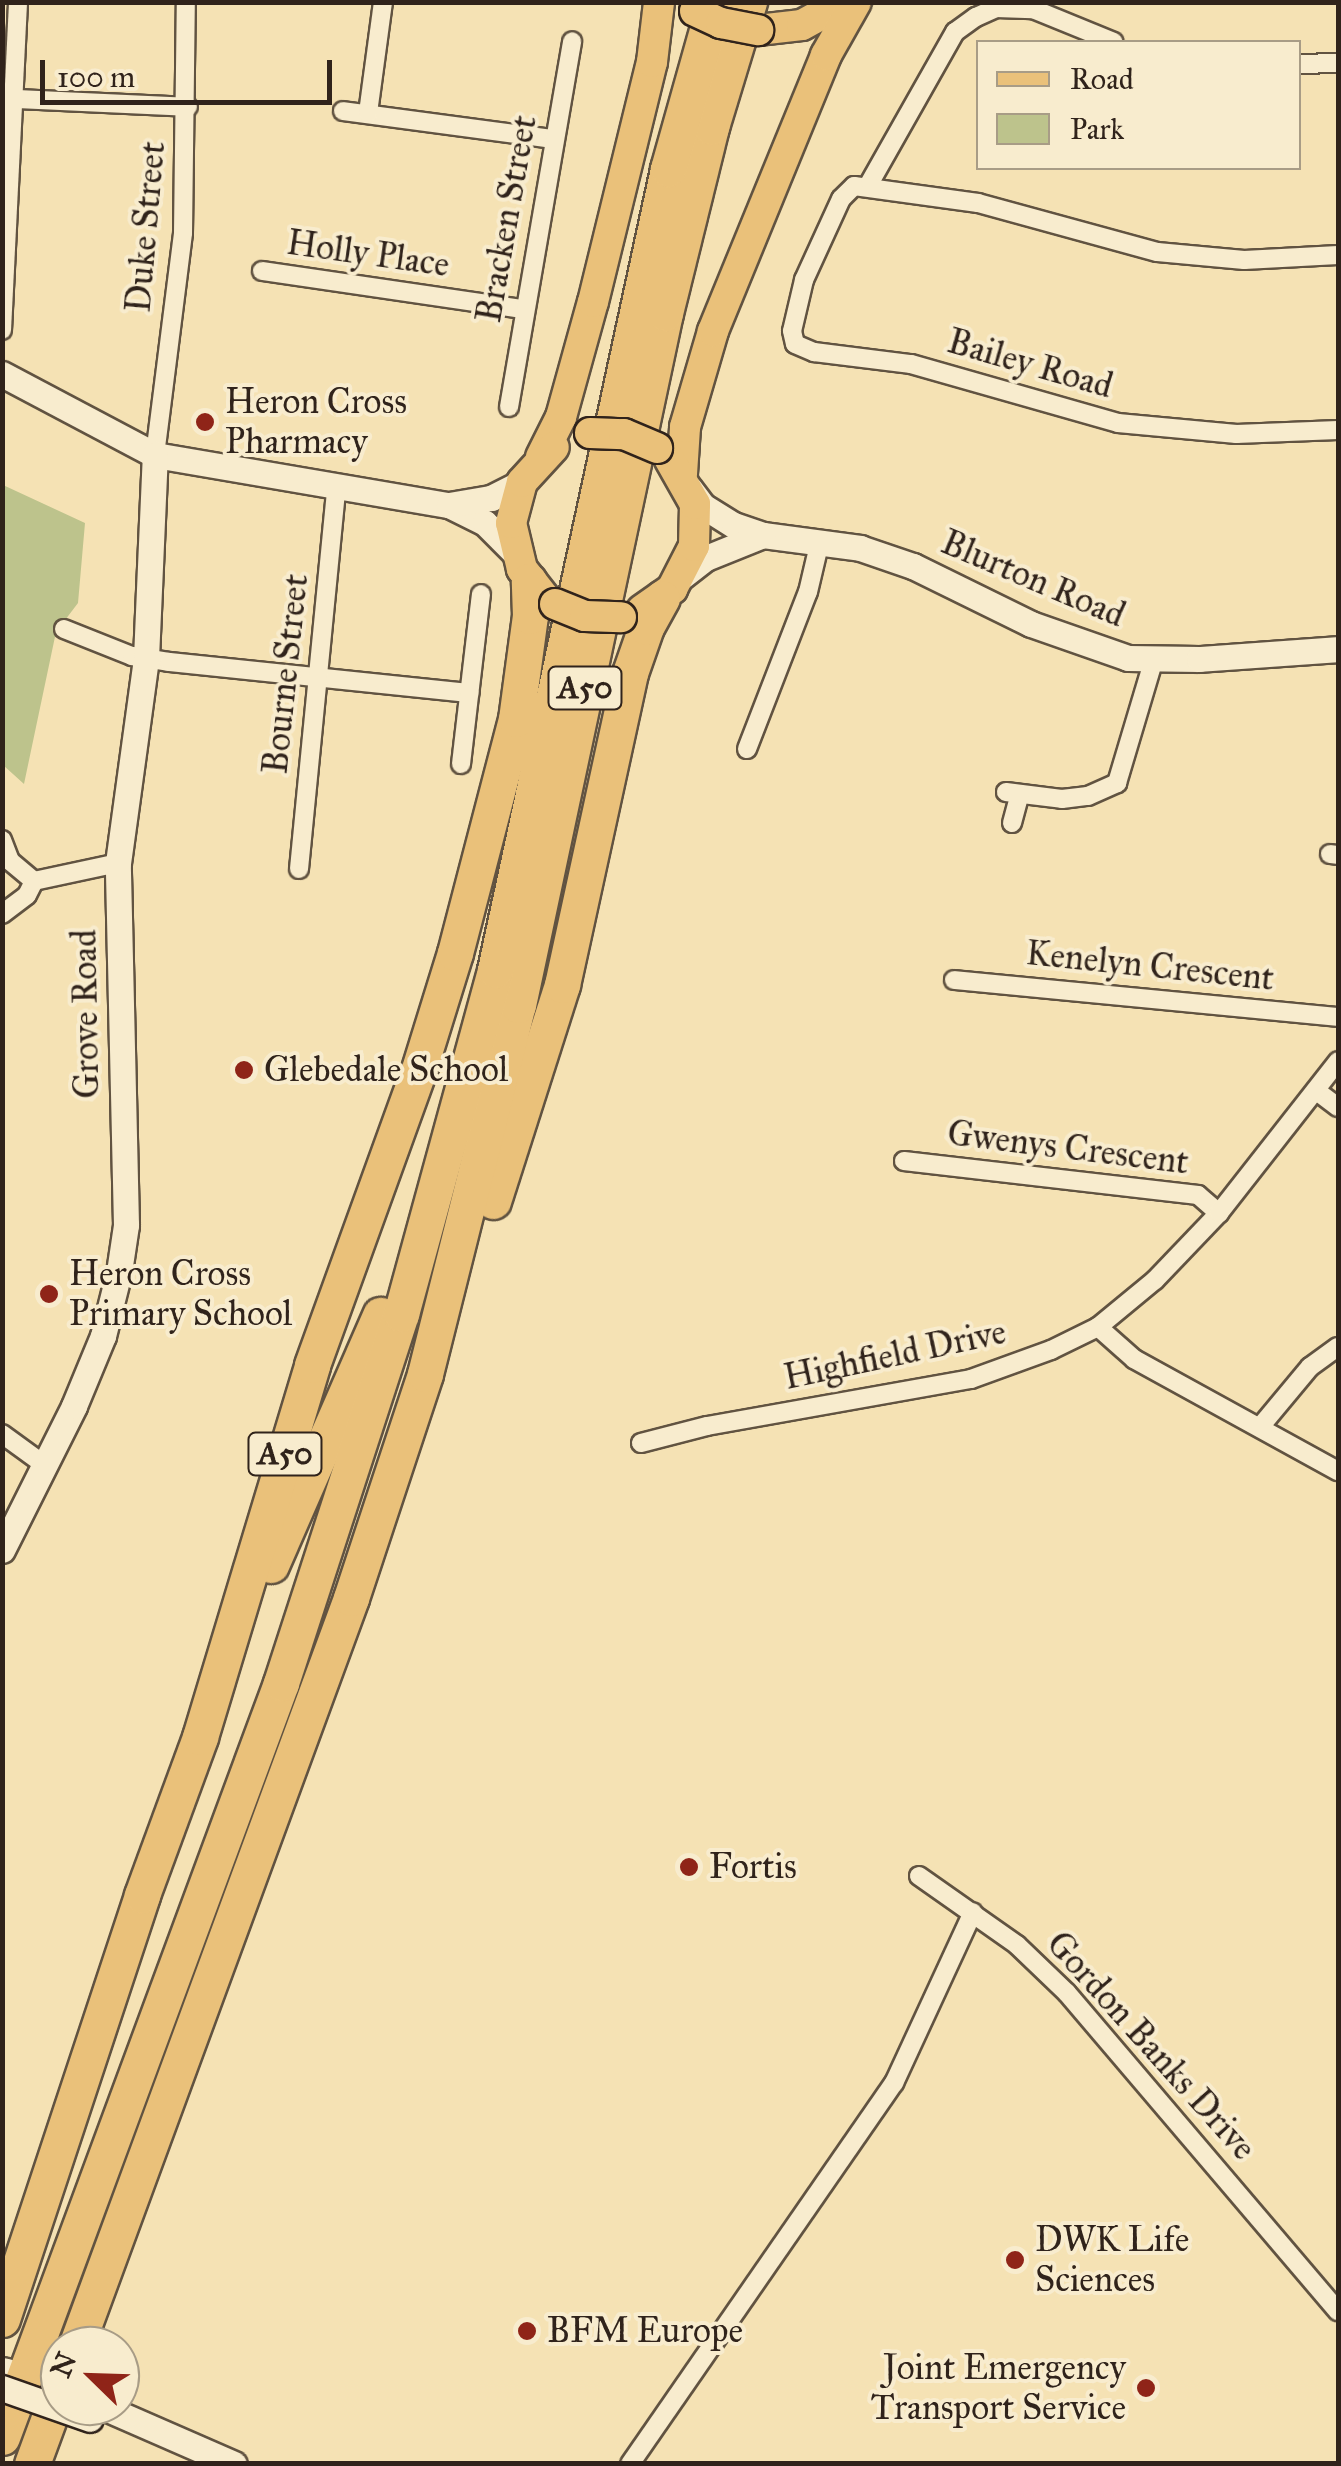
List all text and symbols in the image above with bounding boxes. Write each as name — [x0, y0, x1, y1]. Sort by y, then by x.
scale bar — [45, 40, 338, 102]
legend — [976, 40, 1301, 170]
text: 100 m — [57, 59, 135, 95]
text: Road — [1070, 61, 1134, 97]
text: Park — [1070, 111, 1124, 147]
street label: Bracken Street — [468, 112, 546, 326]
street label: Duke Street — [118, 140, 174, 314]
street label: Holly Place — [284, 222, 452, 286]
street label: Bailey Road — [943, 320, 1117, 408]
place label: Heron Cross Pharmacy — [225, 381, 407, 463]
marker: Heron Cross Pharmacy — [194, 411, 216, 433]
street label: Blurton Road — [935, 521, 1131, 637]
street label: Bourne Street — [255, 572, 317, 776]
road number: A50 — [545, 661, 625, 715]
street label: Grove Road — [64, 929, 108, 1099]
street label: Kenelyn Crescent — [1024, 932, 1276, 1000]
place label: Glebedale School — [264, 1049, 508, 1091]
marker: Glebedale School — [233, 1059, 255, 1081]
street label: Gwenys Crescent — [945, 1112, 1191, 1184]
place label: Heron Cross Primary School — [69, 1253, 292, 1335]
marker: Heron Cross Primary School — [38, 1283, 60, 1305]
street label: Highfield Drive — [780, 1311, 1010, 1399]
road number: A50 — [245, 1427, 325, 1481]
place label: Fortis — [709, 1846, 797, 1888]
marker: Fortis — [678, 1856, 700, 1878]
street label: Gordon Banks Drive — [1037, 1923, 1265, 2169]
place label: DWK Life Sciences — [1035, 2219, 1189, 2301]
marker: DWK Life Sciences — [1004, 2249, 1026, 2271]
place label: BFM Europe — [547, 2310, 743, 2352]
marker: BFM Europe — [516, 2320, 538, 2342]
north arrow — [40, 2326, 140, 2426]
text: N — [43, 2347, 85, 2383]
place label: Joint Emergency Transport Service — [871, 2347, 1126, 2429]
marker: Joint Emergency Transport Service — [1135, 2377, 1157, 2399]

